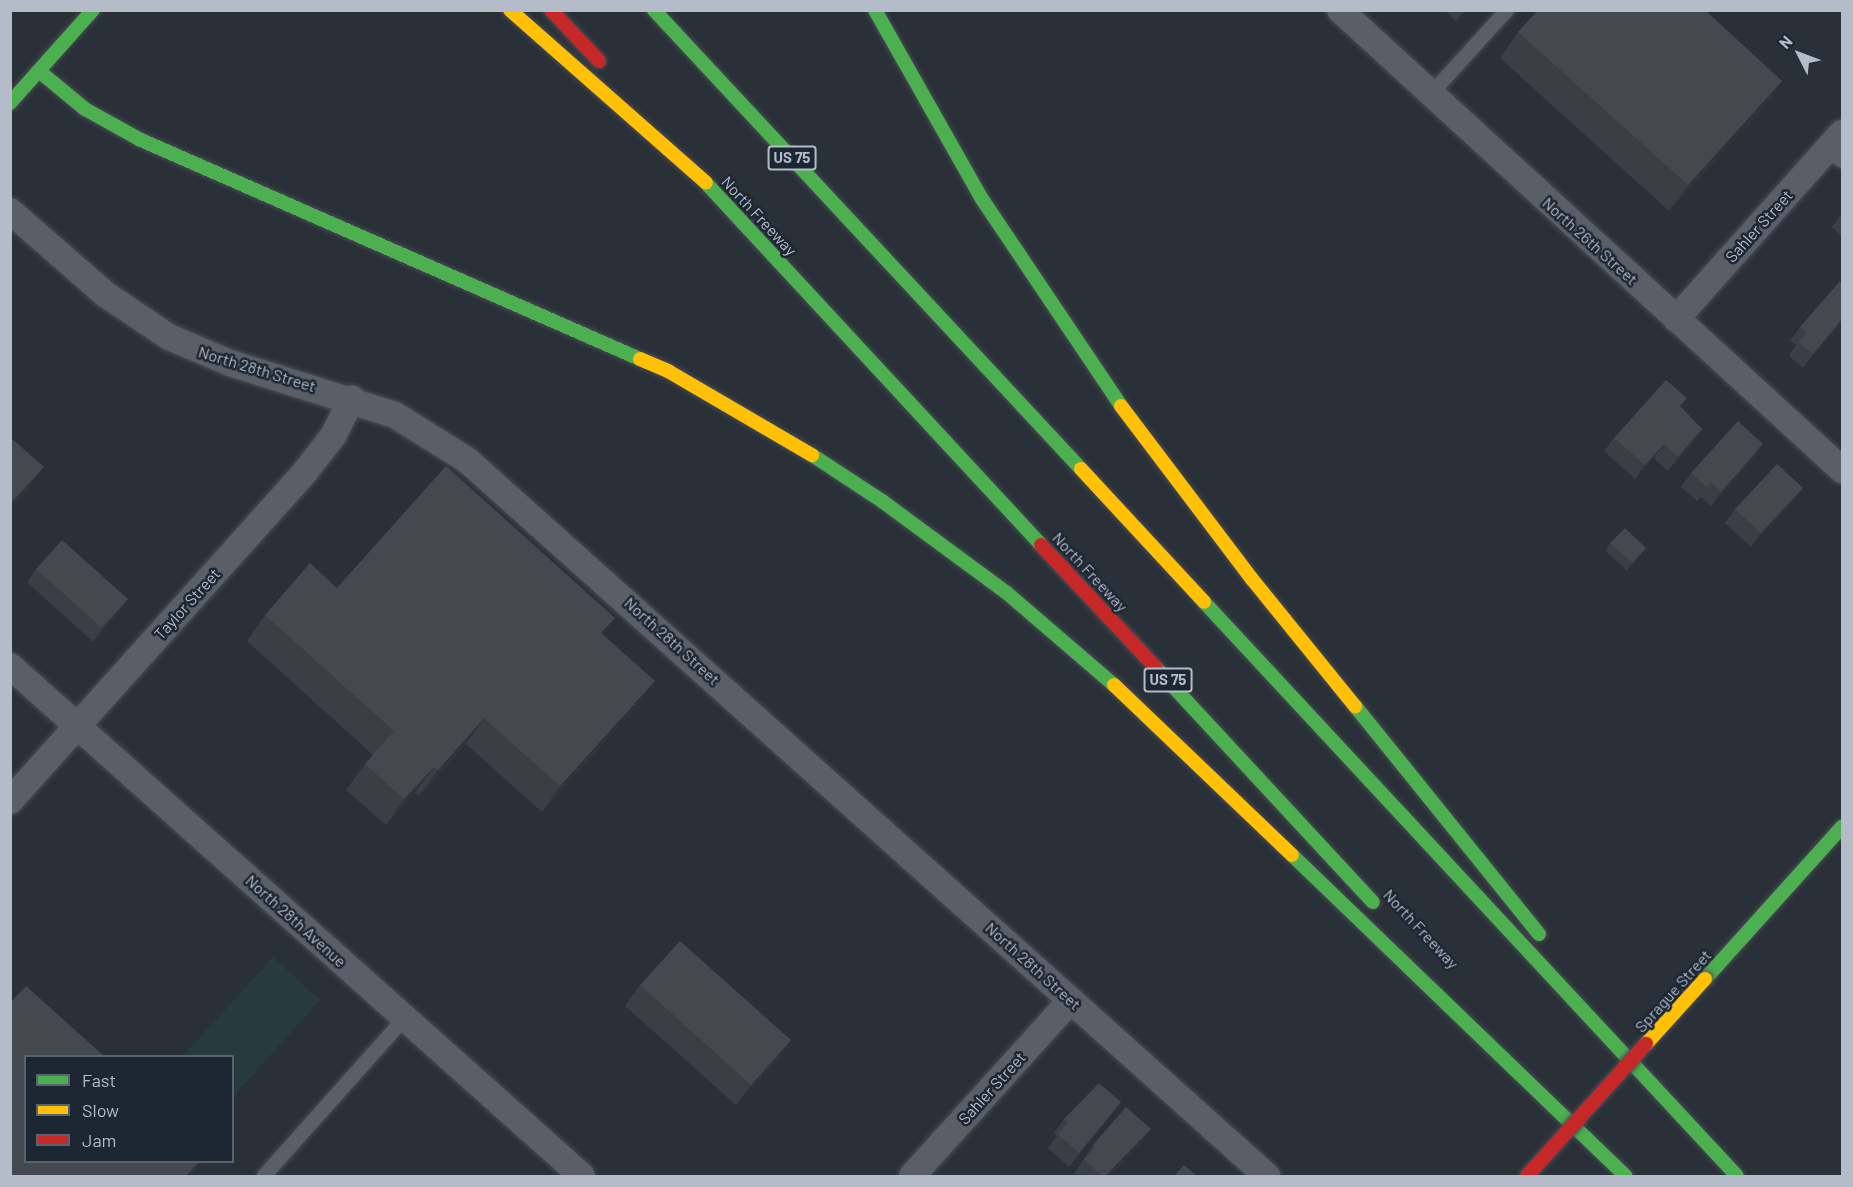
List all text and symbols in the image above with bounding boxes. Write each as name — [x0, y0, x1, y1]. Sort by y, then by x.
north arrow — [1769, 24, 1829, 84]
text: N — [1775, 31, 1796, 52]
road number: US 75 — [766, 146, 818, 170]
street label: North Freeway — [717, 172, 801, 260]
street label: Sahler Street — [1721, 186, 1797, 266]
street label: North 26th Street — [1538, 193, 1642, 289]
street label: North 28th Street — [196, 342, 318, 396]
street label: North Freeway — [1048, 528, 1132, 616]
street label: Taylor Street — [150, 564, 224, 644]
street label: North 28th Street — [620, 593, 724, 689]
road number: US 75 — [1142, 668, 1194, 692]
street label: North 28th Avenue — [242, 871, 350, 971]
street label: North Freeway — [1379, 885, 1463, 973]
street label: North 28th Street — [981, 918, 1085, 1014]
street label: Sprague Street — [1631, 946, 1715, 1036]
street label: Sahler Street — [954, 1048, 1030, 1128]
legend — [24, 1055, 234, 1163]
text: Fast — [82, 1069, 116, 1091]
text: Slow — [82, 1099, 119, 1121]
text: Jam — [82, 1129, 116, 1151]

